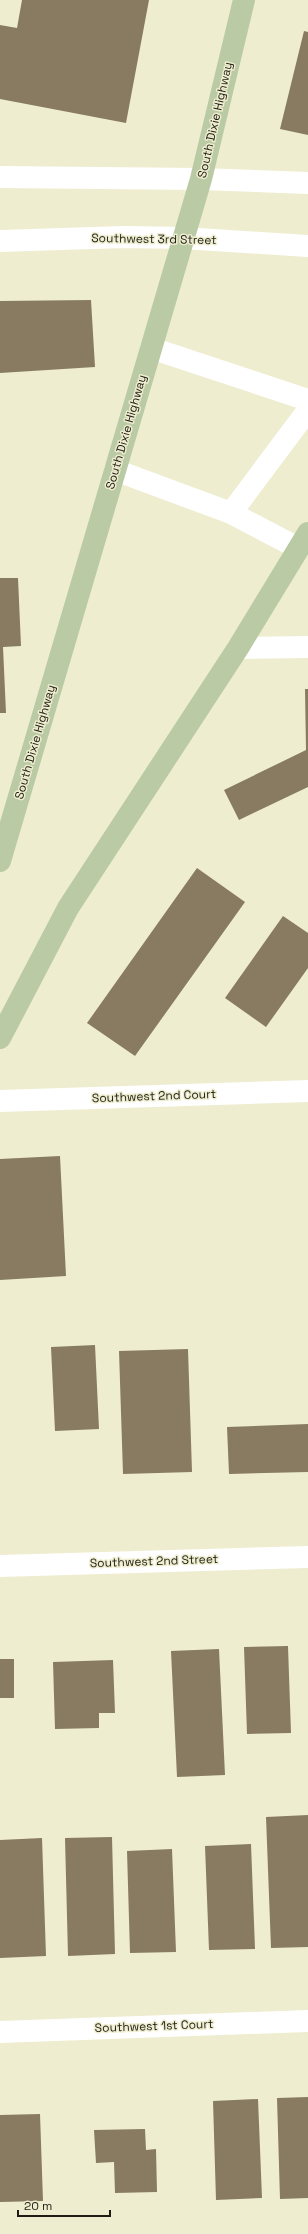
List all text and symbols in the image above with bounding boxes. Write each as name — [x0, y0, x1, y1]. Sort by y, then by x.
street label: South Dixie Highway — [194, 60, 236, 180]
street label: Southwest 3rd Street — [91, 230, 217, 248]
street label: South Dixie Highway — [102, 373, 150, 491]
street label: South Dixie Highway — [11, 683, 59, 801]
street label: Southwest 2nd Court — [92, 1086, 216, 1106]
street label: Southwest 2nd Street — [90, 1551, 218, 1571]
street label: Southwest 1st Court — [94, 2016, 214, 2036]
scale bar — [18, 2192, 110, 2218]
text: 20 m — [24, 2198, 52, 2214]

